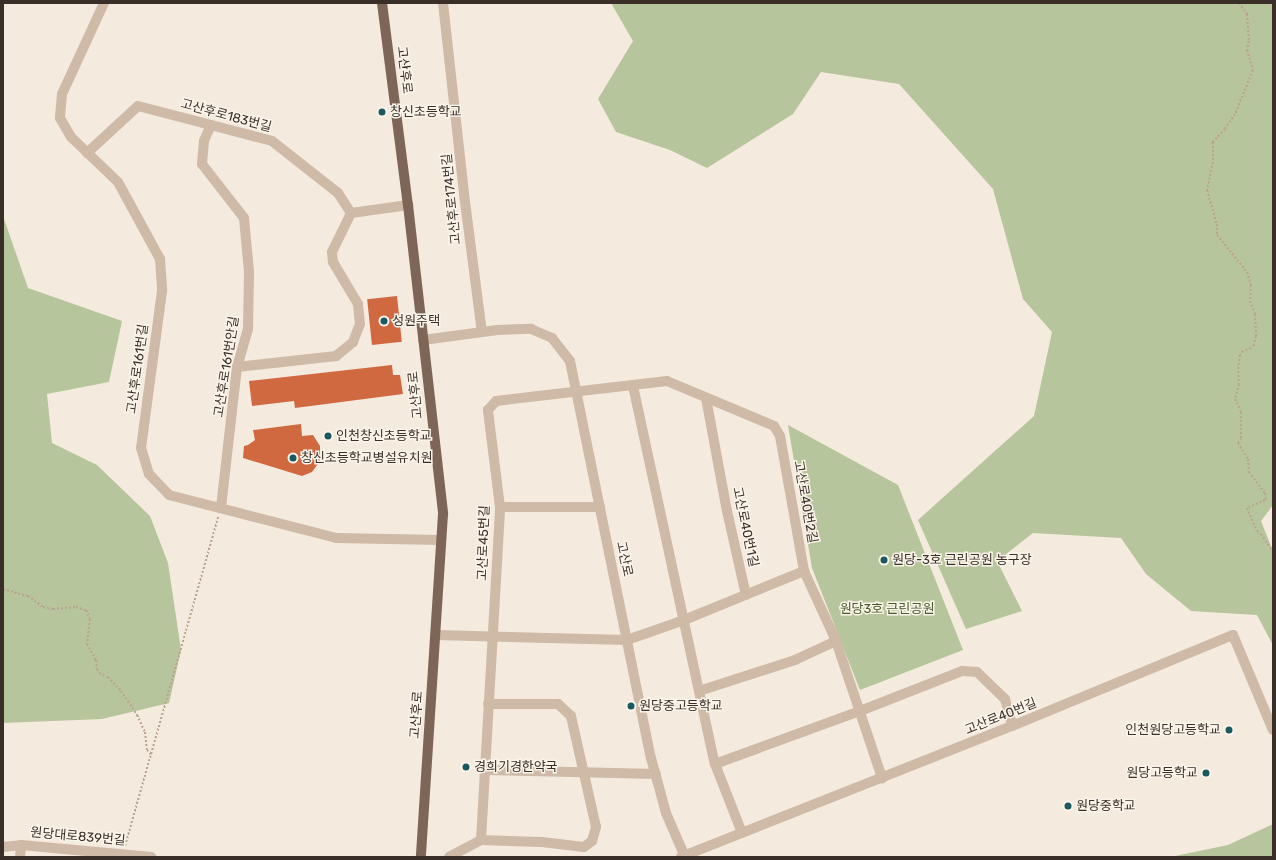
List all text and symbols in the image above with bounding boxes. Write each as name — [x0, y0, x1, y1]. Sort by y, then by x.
street label: 고산후로 — [393, 45, 415, 95]
street label: 고산후로183번길 — [179, 96, 273, 136]
place label: 창신초등학교 — [390, 104, 462, 120]
marker: 창신초등학교 — [377, 107, 387, 117]
street label: 고산후로174번길 — [439, 153, 465, 245]
place label: 성원주택 — [392, 313, 440, 329]
street label: 고산후로161번안길 — [211, 315, 243, 419]
marker: 성원주택 — [379, 316, 389, 326]
street label: 고산후로161번길 — [124, 323, 152, 415]
street label: 고산후로 — [406, 370, 426, 420]
place label: 인천창신초등학교 — [336, 428, 432, 444]
marker: 인천창신초등학교 — [323, 431, 333, 441]
place label: 창신초등학교병설유치원 — [301, 450, 433, 466]
marker: 창신초등학교병설유치원 — [288, 453, 298, 463]
street label: 고산로40번2길 — [790, 459, 820, 545]
street label: 고산로40번1길 — [729, 485, 761, 569]
street label: 고산로45번길 — [475, 505, 493, 581]
street label: 고산로 — [613, 540, 635, 578]
place label: 원당-3호 근린공원 농구장 — [892, 552, 1032, 568]
marker: 원당-3호 근린공원 농구장 — [879, 555, 889, 565]
park label: 원당3호 근린공원 — [840, 601, 934, 617]
street label: 고산후로 — [408, 691, 426, 739]
street label: 고산로40번길 — [963, 696, 1039, 738]
place label: 원당중고등학교 — [639, 698, 723, 714]
marker: 원당중고등학교 — [626, 701, 636, 711]
place label: 인천원당고등학교 — [1125, 722, 1221, 738]
marker: 인천원당고등학교 — [1224, 725, 1234, 735]
place label: 경희기경한약국 — [474, 759, 558, 775]
marker: 경희기경한약국 — [461, 762, 471, 772]
place label: 원당고등학교 — [1126, 765, 1198, 781]
marker: 원당고등학교 — [1201, 768, 1211, 778]
place label: 원당중학교 — [1076, 798, 1136, 814]
marker: 원당중학교 — [1063, 801, 1073, 811]
street label: 원당대로839번길 — [30, 825, 126, 849]

